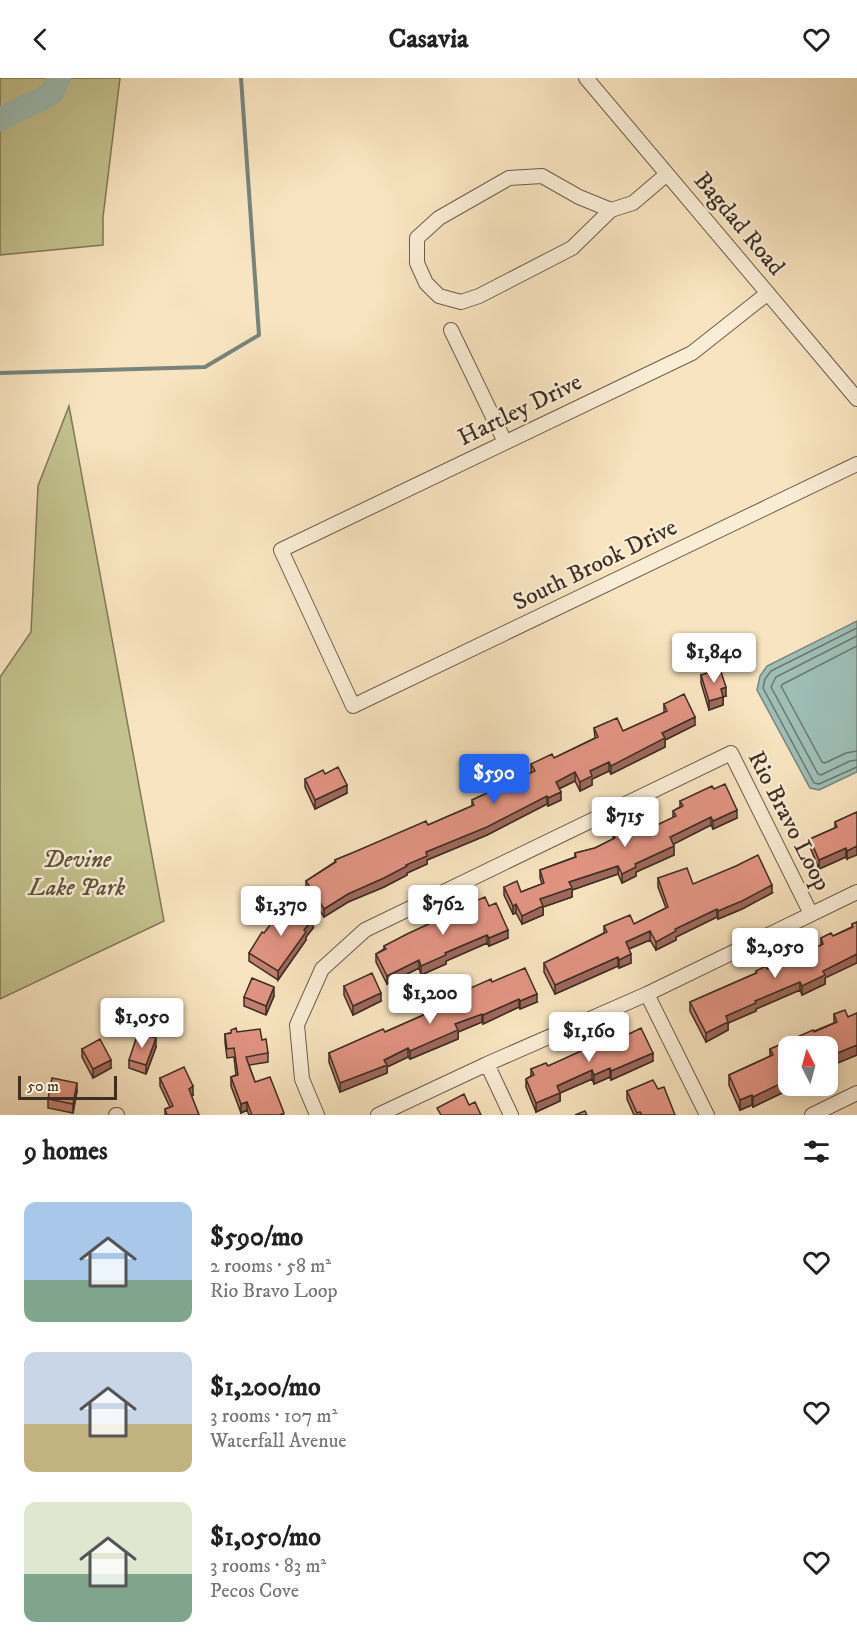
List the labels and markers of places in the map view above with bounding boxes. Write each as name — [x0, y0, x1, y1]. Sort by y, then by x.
pin: $1,840 — [665, 633, 763, 684]
pin: $590 — [458, 754, 530, 805]
pin: $715 — [589, 797, 661, 848]
pin: $762 — [407, 885, 479, 936]
pin: $1,370 — [232, 886, 330, 937]
pin: $2,050 — [726, 928, 824, 979]
pin: $1,200 — [381, 974, 479, 1025]
pin: $1,050 — [93, 998, 191, 1049]
pin: $1,160 — [540, 1012, 638, 1063]

